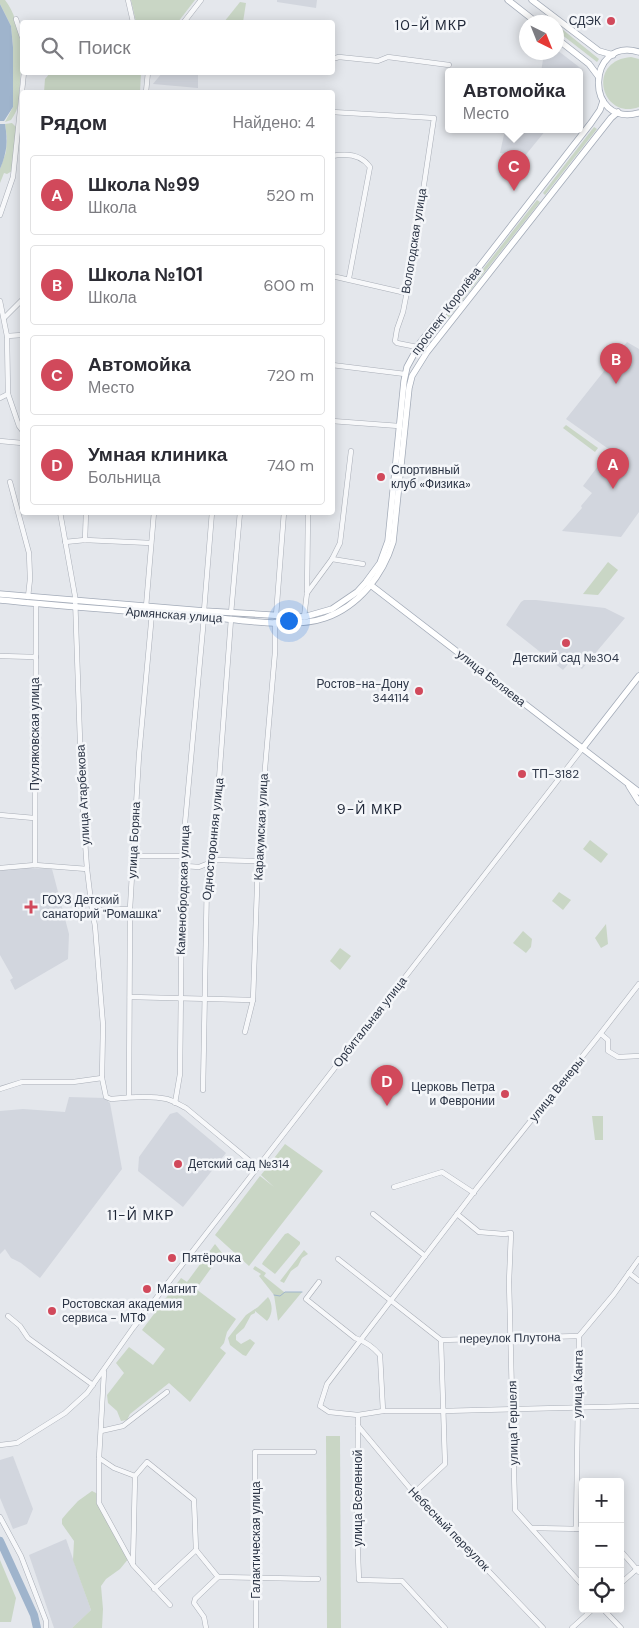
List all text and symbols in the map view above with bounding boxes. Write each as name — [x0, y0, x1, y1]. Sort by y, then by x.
place label: СДЭК — [569, 13, 601, 29]
north arrow — [519, 15, 564, 60]
marker: СДЭК — [605, 15, 617, 27]
district label: 10-Й МКР — [395, 16, 467, 34]
search box — [20, 20, 335, 75]
icon: search — [38, 34, 66, 62]
text: Поиск — [78, 35, 131, 60]
popup — [445, 68, 583, 133]
text: Автомойка — [463, 78, 565, 103]
text: Место — [463, 103, 509, 124]
text: Рядом — [40, 109, 107, 137]
text: Найдено: 4 — [232, 112, 315, 133]
pin: C — [498, 150, 530, 191]
text: Школа №99 — [88, 172, 200, 197]
text: A — [51, 185, 63, 206]
text: 520 m — [266, 185, 314, 206]
street label: Вологодская улица — [398, 187, 430, 295]
text: Школа — [88, 197, 137, 218]
text: Школа №101 — [88, 262, 203, 287]
street label: проспект Королёва — [408, 263, 485, 358]
text: B — [52, 275, 62, 296]
text: 600 m — [264, 275, 314, 296]
text: Школа — [88, 287, 137, 308]
pin: B — [600, 343, 632, 384]
text: Автомойка — [88, 352, 191, 377]
text: C — [51, 365, 63, 386]
text: 720 m — [267, 365, 314, 386]
text: Место — [88, 377, 134, 398]
text: Умная клиника — [88, 442, 227, 467]
pin: A — [597, 448, 629, 489]
text: D — [51, 455, 63, 476]
text: 740 m — [267, 455, 314, 476]
place label: Спортивный клуб «Физика» — [391, 462, 471, 492]
text: Больница — [88, 467, 161, 488]
marker: Спортивный клуб «Физика» — [375, 471, 387, 483]
street label: Армянская улица — [125, 604, 223, 626]
your location — [276, 608, 302, 634]
marker: Детский сад №304 — [560, 637, 572, 649]
street label: улица Беляева — [453, 646, 529, 710]
place label: Детский сад №304 — [513, 650, 619, 666]
place label: Ростов-на-Дону 344114 — [317, 676, 409, 706]
street label: Пухляковская улица — [27, 677, 43, 791]
marker: Ростов-на-Дону 344114 — [413, 685, 425, 697]
street label: улица Атарбекова — [72, 744, 94, 846]
place label: ТП-3182 — [532, 766, 579, 782]
marker: ТП-3182 — [516, 768, 528, 780]
street label: Каракумская улица — [250, 773, 272, 881]
street label: Односторонняя улица — [199, 777, 227, 901]
district label: 9-Й МКР — [337, 800, 403, 818]
street label: улица Боряна — [124, 801, 144, 879]
street label: Каменобродская улица — [173, 825, 193, 955]
place label: ГОУЗ Детский санаторий "Ромашка" — [42, 892, 161, 922]
marker: ГОУЗ Детский санаторий "Ромашка" — [24, 900, 38, 914]
street label: Орбитальная улица — [330, 973, 411, 1071]
street label: улица Венеры — [526, 1053, 588, 1125]
pin: D — [371, 1065, 403, 1106]
place label: Церковь Петра и Февронии — [411, 1079, 495, 1109]
marker: Церковь Петра и Февронии — [499, 1088, 511, 1100]
place label: Детский сад №314 — [188, 1156, 289, 1172]
marker: Детский сад №314 — [172, 1158, 184, 1170]
district label: 11-Й МКР — [107, 1206, 175, 1224]
place label: Пятёрочка — [182, 1250, 241, 1266]
marker: Пятёрочка — [166, 1252, 178, 1264]
place label: Магнит — [157, 1281, 198, 1297]
marker: Магнит — [141, 1283, 153, 1295]
place label: Ростовская академия сервиса - МТФ — [62, 1296, 182, 1326]
marker: Ростовская академия сервиса - МТФ — [46, 1305, 58, 1317]
street label: переулок Плутона — [459, 1329, 561, 1347]
street label: улица Канта — [569, 1349, 587, 1418]
street label: улица Гершеля — [504, 1381, 522, 1465]
street label: улица Вселенной — [350, 1450, 366, 1546]
map controls — [579, 1478, 624, 1613]
button: + — [579, 1478, 624, 1523]
street label: Галактическая улица — [248, 1481, 264, 1599]
street label: Небесный переулок — [405, 1484, 494, 1575]
button: − — [579, 1523, 624, 1568]
button: locate — [579, 1568, 624, 1613]

